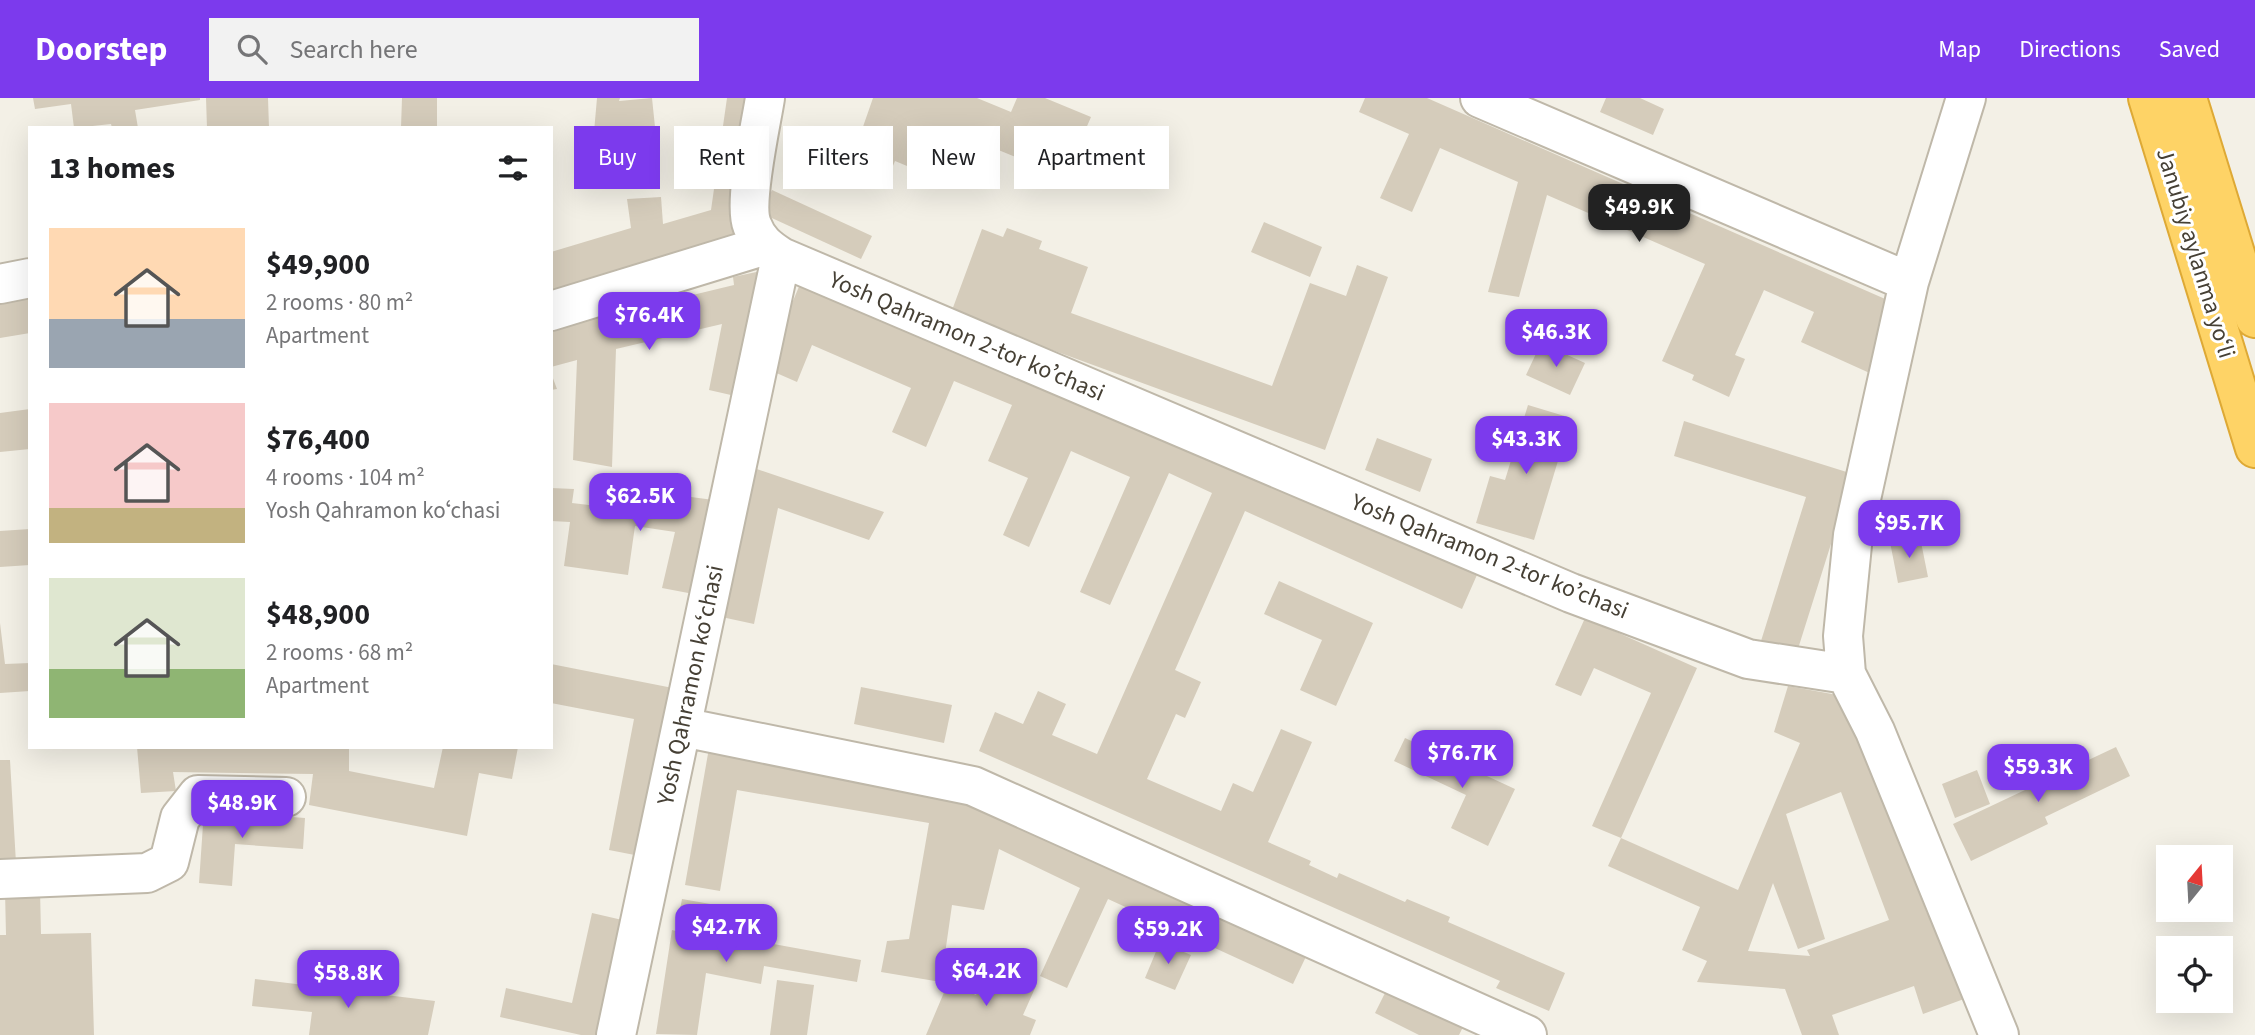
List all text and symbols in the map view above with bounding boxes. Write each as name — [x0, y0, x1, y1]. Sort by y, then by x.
search box — [209, 18, 699, 81]
text: Doorstep — [35, 26, 167, 73]
icon: search — [233, 30, 271, 68]
text: Search here — [289, 31, 418, 68]
text: Map — [1938, 32, 1981, 67]
text: Directions — [2019, 32, 2121, 67]
text: Saved — [2159, 32, 2220, 67]
chip: Buy — [574, 126, 660, 189]
chip: Rent — [674, 126, 769, 189]
chip: Filters — [783, 126, 893, 189]
chip: New — [907, 126, 1000, 189]
chip: Apartment — [1014, 126, 1169, 189]
street label: Janubiy aylanma yoʻli — [2147, 144, 2244, 363]
text: 13 homes — [49, 147, 175, 190]
icon: filters — [494, 149, 532, 187]
pin: $49.9K — [1582, 184, 1696, 244]
text: $49.9K — [1604, 190, 1674, 223]
text: $49,900 — [266, 243, 370, 286]
icon: home — [105, 256, 189, 340]
street label: Yosh Qahramon 2-tor koʼchasi — [823, 262, 1110, 411]
text: 2 rooms · 80 m² — [266, 286, 413, 319]
pin: $76.4K — [592, 292, 706, 352]
text: $76.4K — [614, 298, 684, 331]
pin: $46.3K — [1499, 310, 1613, 369]
text: $46.3K — [1521, 315, 1591, 348]
text: Apartment — [266, 319, 369, 352]
pin: $43.3K — [1469, 416, 1583, 476]
text: $76,400 — [266, 418, 370, 461]
text: $43.3K — [1491, 422, 1561, 455]
icon: home — [105, 431, 189, 515]
text: 4 rooms · 104 m² — [266, 461, 425, 494]
pin: $62.5K — [583, 474, 697, 533]
text: $62.5K — [605, 479, 675, 512]
street label: Yosh Qahramon 2-tor koʼchasi — [1345, 484, 1634, 628]
text: Yosh Qahramon koʻchasi — [266, 494, 500, 527]
pin: $95.7K — [1852, 500, 1966, 560]
text: $95.7K — [1874, 506, 1944, 539]
street label: Yosh Qahramon koʻchasi — [648, 562, 733, 809]
text: $48,900 — [266, 593, 370, 636]
icon: home — [105, 606, 189, 690]
text: 2 rooms · 68 m² — [266, 636, 413, 669]
text: Apartment — [266, 669, 369, 702]
pin: $76.7K — [1405, 730, 1519, 790]
text: $76.7K — [1427, 736, 1497, 769]
pin: $59.3K — [1981, 744, 2095, 804]
text: $59.3K — [2003, 750, 2073, 783]
pin: $48.9K — [185, 780, 299, 840]
text: $48.9K — [207, 786, 277, 819]
north arrow — [2156, 845, 2233, 922]
map controls — [2156, 845, 2233, 1013]
pin: $42.7K — [669, 904, 783, 964]
pin: $59.2K — [1111, 906, 1225, 966]
text: $42.7K — [691, 910, 761, 943]
text: $59.2K — [1133, 912, 1203, 945]
button: locate — [2156, 936, 2233, 1013]
pin: $64.2K — [929, 948, 1043, 1008]
pin: $58.8K — [291, 950, 405, 1010]
text: $64.2K — [951, 954, 1021, 987]
text: $58.8K — [313, 956, 383, 989]

